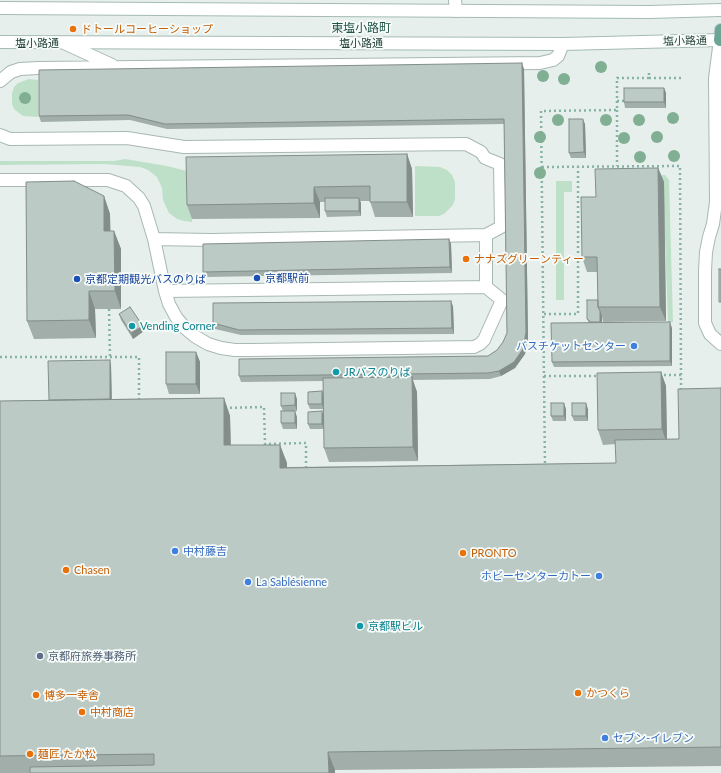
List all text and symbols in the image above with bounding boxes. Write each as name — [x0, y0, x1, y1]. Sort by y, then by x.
district label: 東塩小路町 — [331, 21, 391, 35]
place label: ドトールコーヒーショップ — [81, 22, 213, 36]
marker: ドトールコーヒーショップ — [68, 24, 78, 34]
street label: 塩小路通 — [663, 34, 707, 48]
street label: 塩小路通 — [15, 36, 59, 50]
street label: 塩小路通 — [339, 36, 383, 50]
place label: ナナズグリーンティー — [474, 252, 584, 266]
marker: ナナズグリーンティー — [461, 254, 471, 264]
place label: 京都駅前 — [265, 271, 309, 285]
place label: 京都定期観光バスのりば — [85, 272, 206, 286]
marker: 京都駅前 — [252, 273, 262, 283]
marker: 京都定期観光バスのりば — [72, 274, 82, 284]
place label: Vending Corner — [140, 319, 215, 333]
marker: Vending Corner — [127, 321, 137, 331]
place label: バスチケットセンター — [516, 339, 626, 353]
marker: バスチケットセンター — [629, 341, 639, 351]
place label: JRバスのりば — [344, 365, 411, 379]
marker: JRバスのりば — [331, 367, 341, 377]
place label: 中村藤吉 — [183, 544, 227, 558]
marker: 中村藤吉 — [170, 546, 180, 556]
place label: PRONTO — [471, 546, 517, 560]
marker: PRONTO — [458, 548, 468, 558]
place label: Chasen — [74, 563, 110, 577]
marker: Chasen — [61, 565, 71, 575]
place label: ホビーセンターカトー — [481, 569, 591, 583]
marker: ホビーセンターカトー — [594, 571, 604, 581]
place label: La Sablésienne — [256, 575, 327, 589]
marker: La Sablésienne — [243, 577, 253, 587]
place label: 京都駅ビル — [368, 619, 423, 633]
marker: 京都駅ビル — [355, 621, 365, 631]
place label: 京都府旅券事務所 — [48, 649, 136, 663]
marker: 京都府旅券事務所 — [35, 651, 45, 661]
place label: かつくら — [586, 686, 630, 700]
place label: 博多一幸舎 — [44, 688, 99, 702]
marker: かつくら — [573, 688, 583, 698]
marker: 博多一幸舎 — [31, 690, 41, 700]
place label: 中村商店 — [90, 705, 134, 719]
marker: 中村商店 — [77, 707, 87, 717]
place label: セブン-イレブン — [613, 731, 694, 745]
marker: セブン-イレブン — [600, 733, 610, 743]
place label: 麺匠 たか松 — [38, 747, 96, 761]
marker: 麺匠 たか松 — [25, 749, 35, 759]

